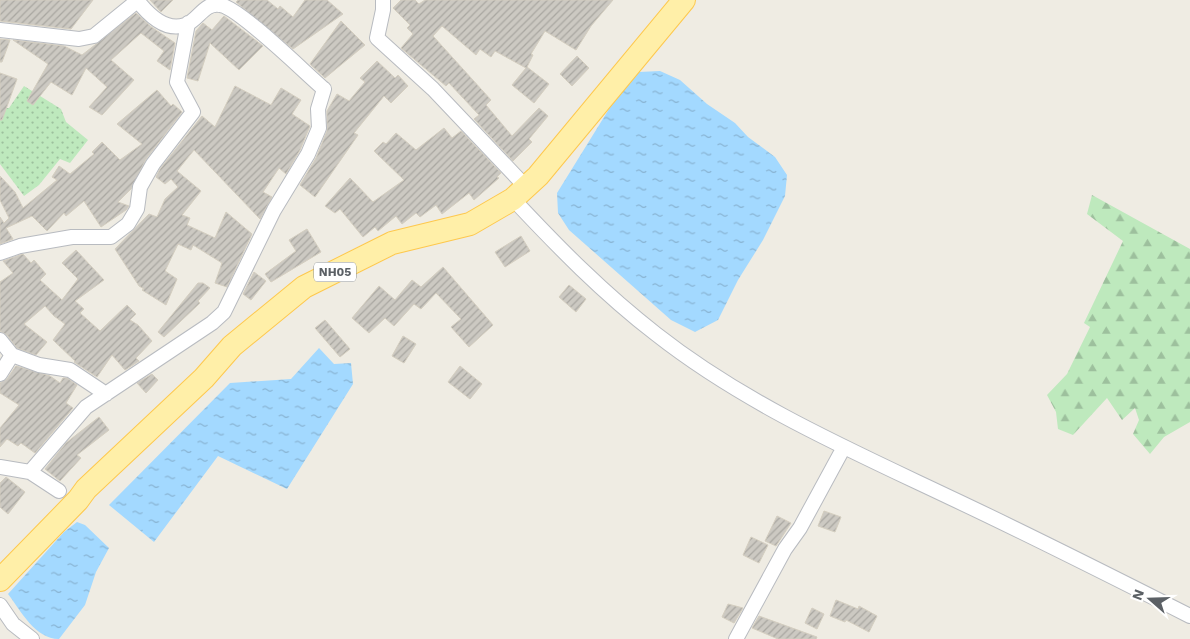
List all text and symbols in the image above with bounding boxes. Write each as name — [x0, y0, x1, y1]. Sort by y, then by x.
road number: NH05 — [314, 262, 356, 282]
north arrow — [1125, 574, 1175, 624]
text: N — [1128, 587, 1147, 602]

